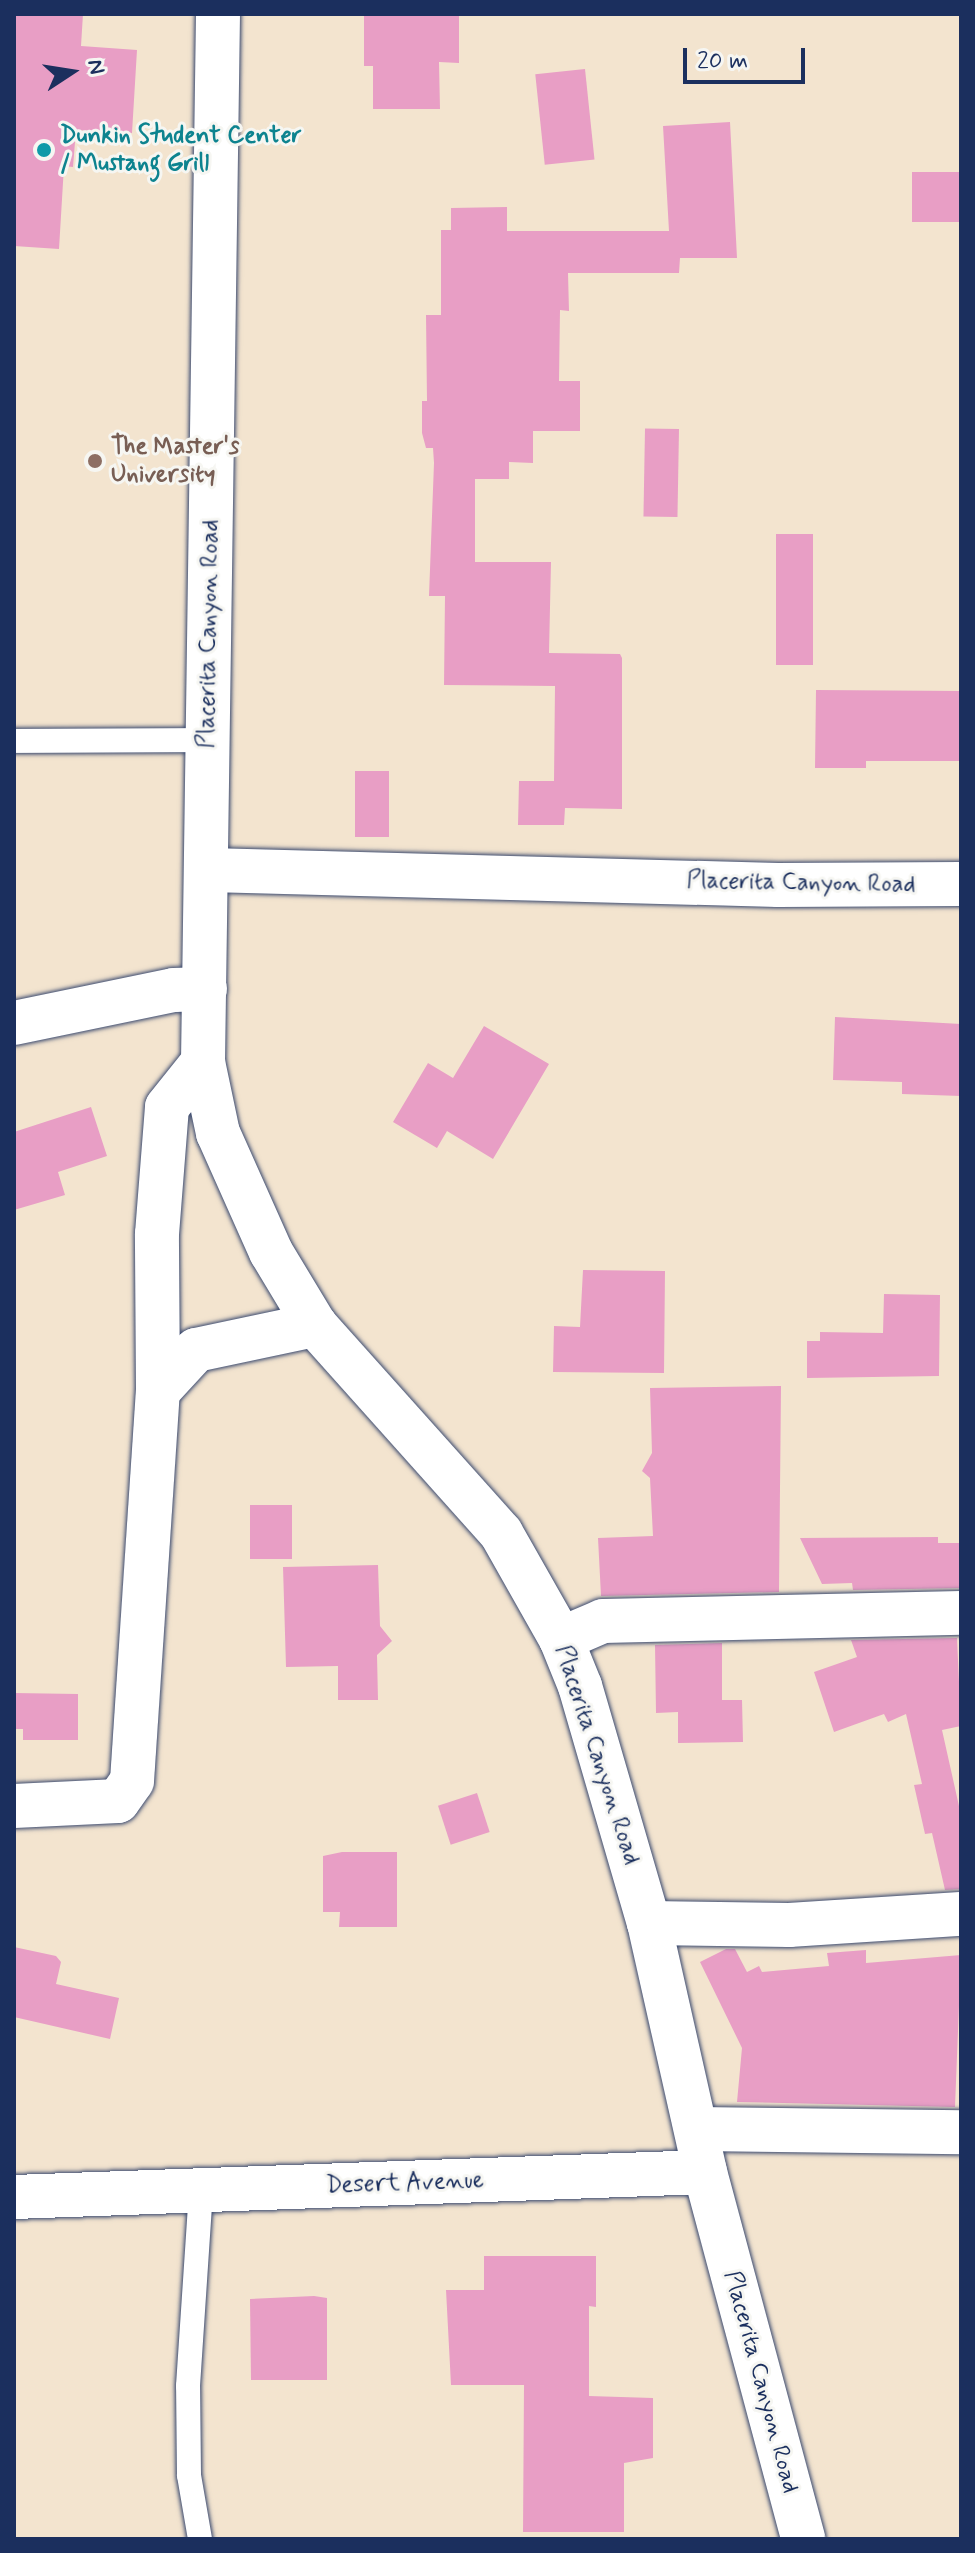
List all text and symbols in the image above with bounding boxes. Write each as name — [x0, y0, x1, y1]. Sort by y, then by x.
north arrow — [32, 32, 112, 112]
scale bar — [687, 32, 809, 82]
text: 20 m — [697, 46, 748, 77]
text: N — [80, 57, 111, 77]
place label: Dunkin Student Center / Mustang Grill — [60, 122, 302, 178]
marker: Dunkin Student Center / Mustang Grill — [35, 141, 53, 159]
place label: The Master's University — [111, 433, 241, 489]
marker: The Master's University — [86, 452, 104, 470]
street label: Placerita Canyon Road — [193, 521, 225, 747]
street label: Placerita Canyon Road — [688, 867, 914, 899]
street label: Placerita Canyon Road — [549, 1644, 645, 1866]
street label: Desert Avenue — [327, 2166, 483, 2200]
street label: Placerita Canyon Road — [718, 2270, 804, 2494]

